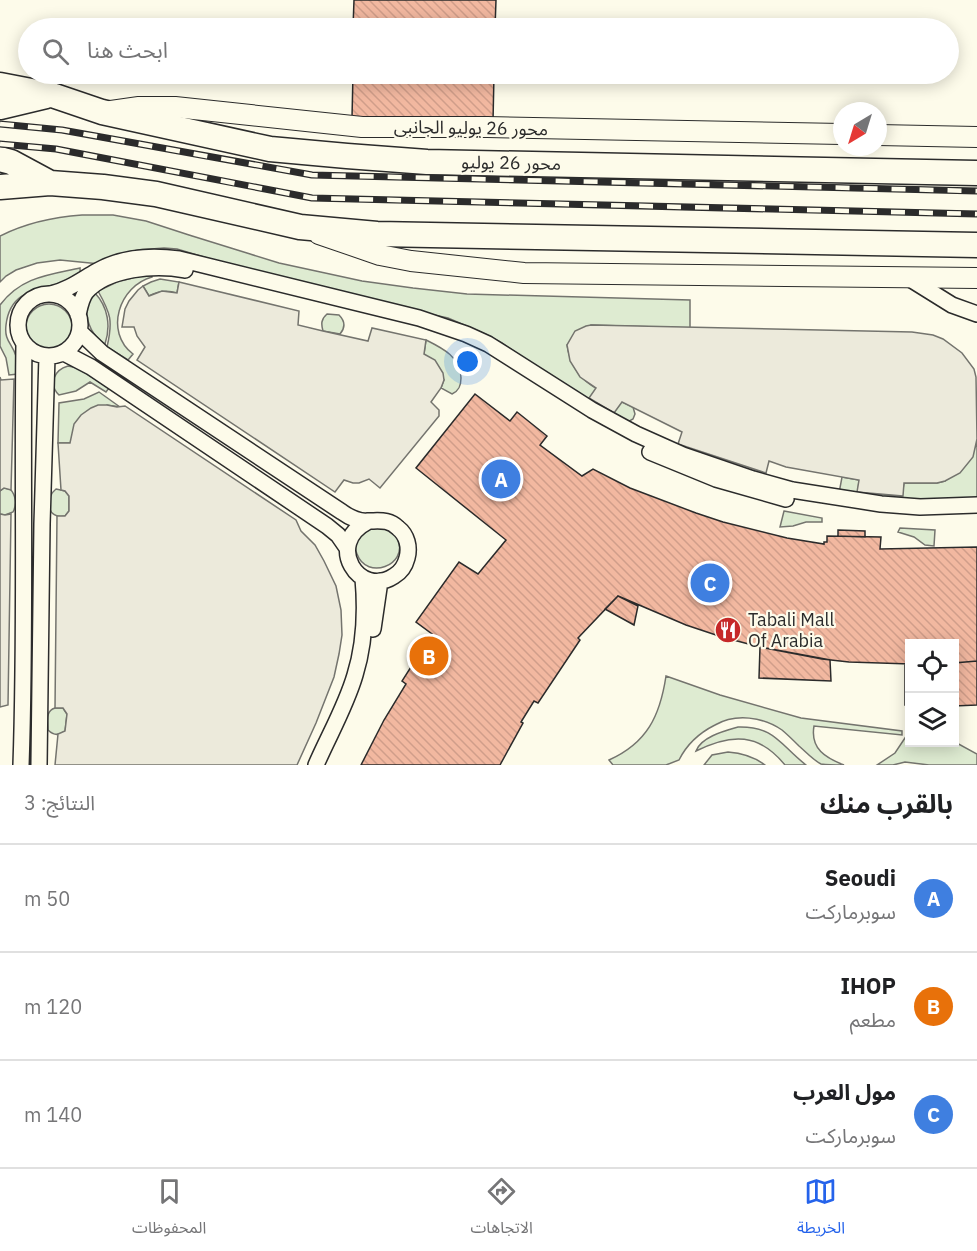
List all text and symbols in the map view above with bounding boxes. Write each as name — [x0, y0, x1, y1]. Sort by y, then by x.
search box — [18, 18, 959, 84]
icon: search — [39, 35, 72, 68]
text: ابحث هنا — [87, 35, 168, 64]
north arrow — [833, 102, 887, 156]
street label: محور 26 يوليو الجانبى — [394, 115, 548, 140]
street label: محور 26 يوليو — [461, 150, 561, 175]
your location — [453, 347, 482, 376]
pin: A — [482, 456, 520, 502]
pin: C — [690, 560, 730, 606]
place label: Tabali Mall Of Arabia — [748, 608, 834, 652]
restaurant icon: Tabali Mall Of Arabia — [713, 615, 743, 645]
pin: B — [410, 634, 448, 678]
map controls — [905, 639, 959, 747]
button: locate — [905, 639, 959, 693]
button: layers — [905, 693, 959, 747]
text: بالقرب منك — [820, 786, 953, 820]
text: النتائج: 3 — [24, 789, 95, 816]
text: Seoudi — [825, 863, 896, 892]
text: 50 m — [24, 885, 70, 912]
text: A — [927, 885, 940, 912]
text: سوبرماركت — [805, 898, 896, 925]
text: IHOP — [840, 971, 896, 1000]
text: 120 m — [24, 993, 82, 1020]
text: B — [927, 993, 940, 1020]
text: مطعم — [850, 1006, 896, 1033]
text: مول العرب — [793, 1077, 896, 1106]
text: 140 m — [24, 1101, 82, 1128]
text: C — [927, 1101, 940, 1128]
text: سوبرماركت — [805, 1122, 896, 1149]
tab: المحفوظات — [132, 1175, 206, 1245]
tab: الاتجاهات — [470, 1175, 533, 1245]
tab: الخريطة — [797, 1175, 845, 1245]

